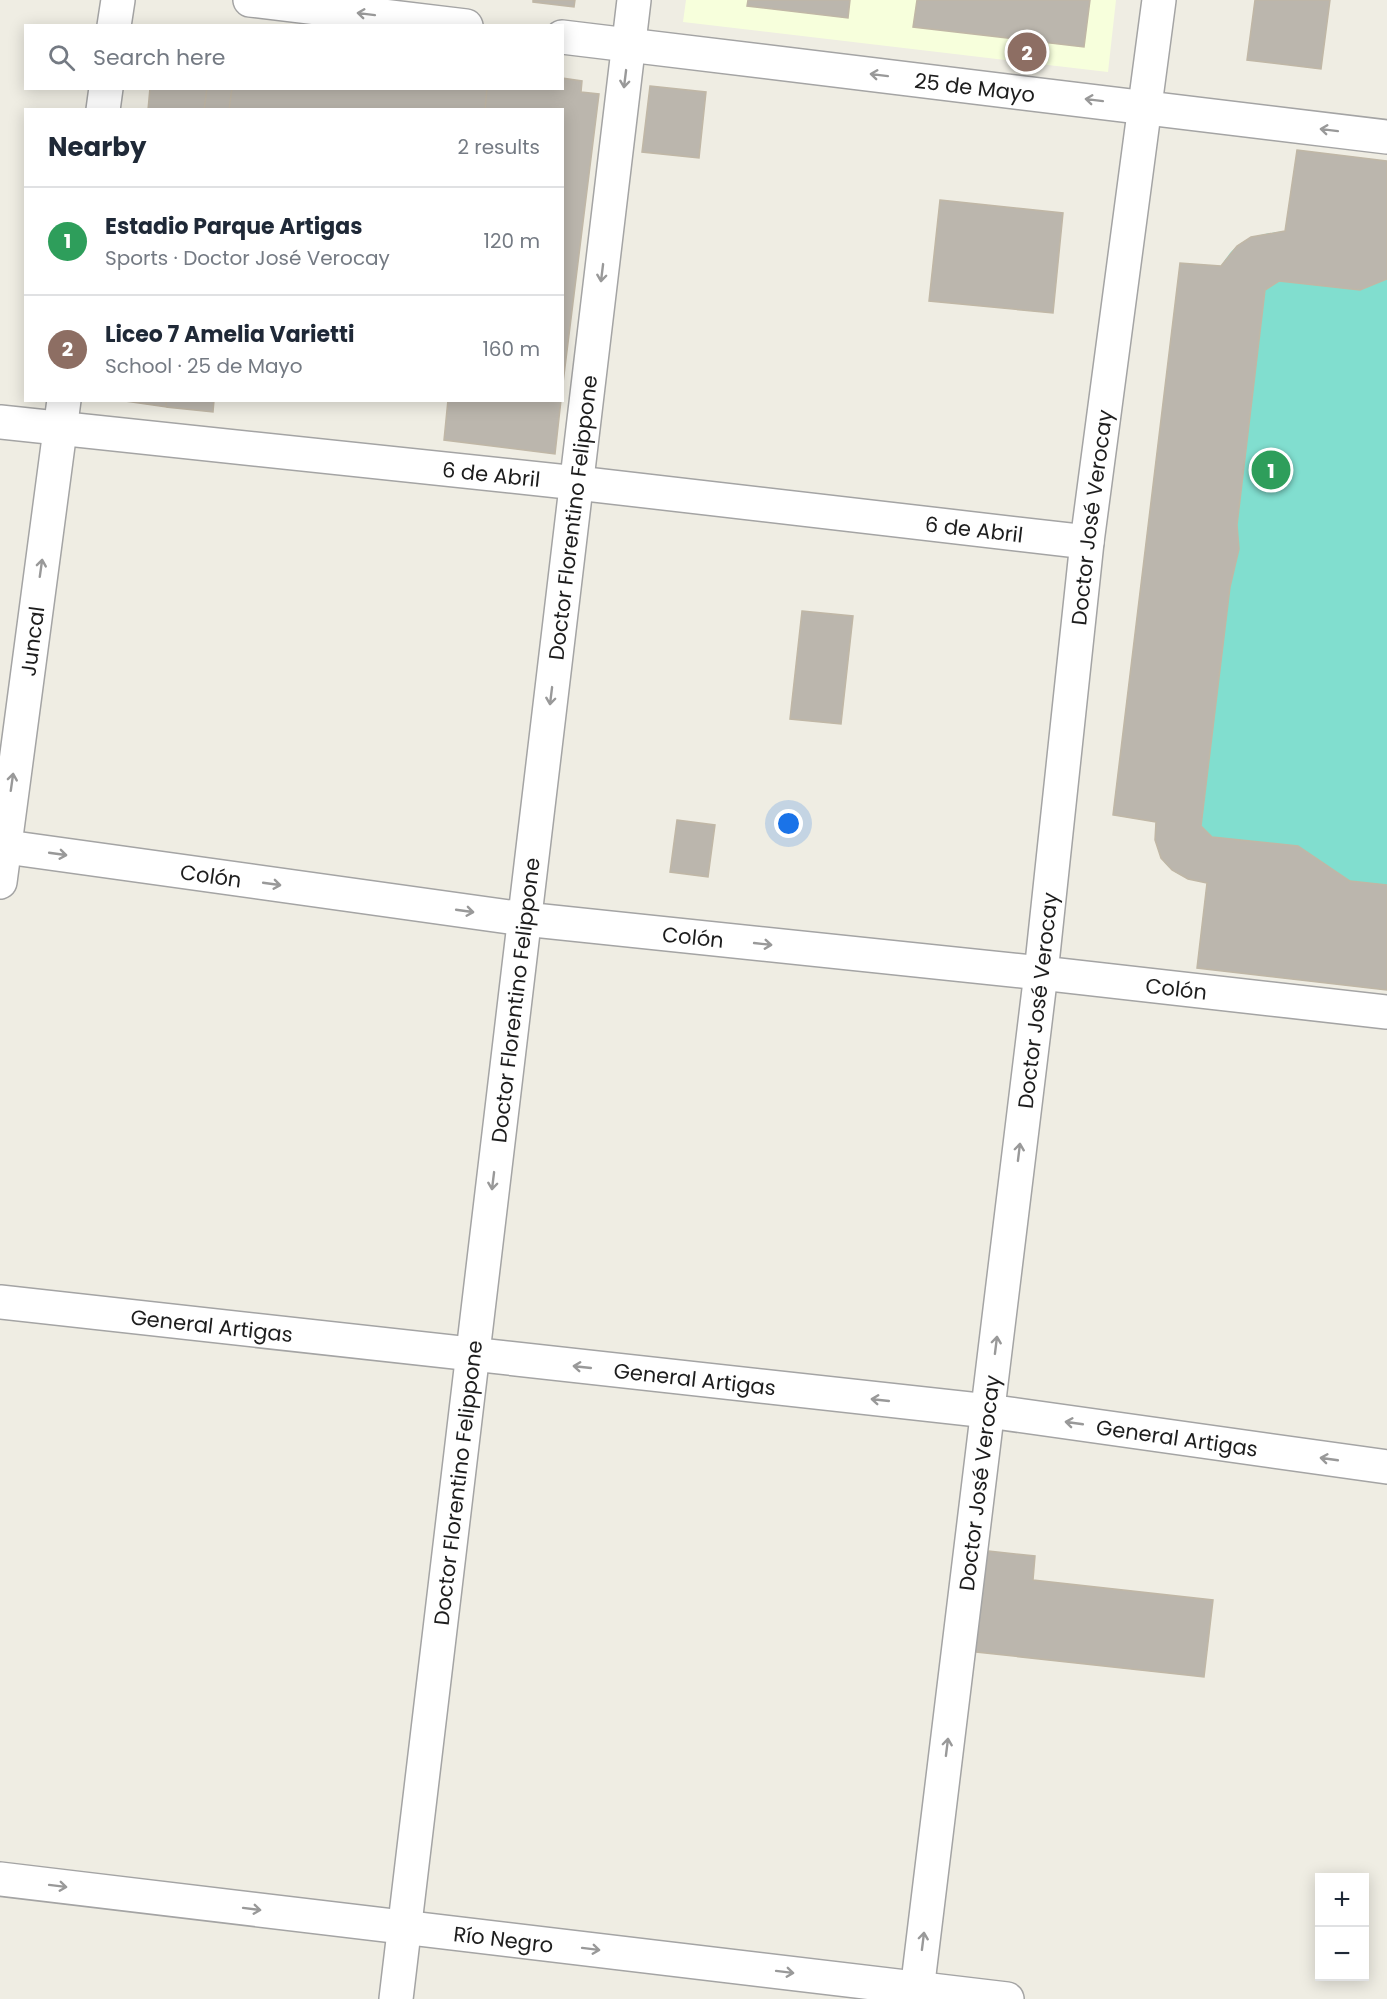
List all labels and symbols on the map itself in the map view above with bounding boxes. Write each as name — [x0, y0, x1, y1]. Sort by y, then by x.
one-way arrow — [357, 8, 377, 19]
pin: 2 — [1008, 29, 1046, 74]
street label: 25 de Mayo — [913, 65, 1037, 109]
one-way arrow — [619, 69, 630, 88]
one-way arrow — [870, 69, 890, 80]
one-way arrow — [1084, 95, 1104, 106]
one-way arrow — [1320, 124, 1339, 135]
one-way arrow — [596, 262, 607, 282]
street label: Doctor Florentino Felippone — [541, 373, 604, 662]
street label: Doctor José Verocay — [1064, 408, 1119, 627]
pin: 1 — [1252, 448, 1290, 492]
street label: 6 de Abril — [441, 454, 542, 494]
street label: 6 de Abril — [924, 509, 1025, 549]
one-way arrow — [36, 559, 47, 579]
street label: Juncal — [13, 604, 51, 678]
one-way arrow — [545, 685, 556, 705]
one-way arrow — [7, 773, 18, 793]
your location — [774, 809, 803, 838]
one-way arrow — [48, 849, 67, 860]
street label: Doctor Florentino Felippone — [484, 856, 546, 1144]
street label: Colón — [178, 857, 244, 894]
one-way arrow — [262, 879, 281, 890]
street label: Doctor José Verocay — [1010, 891, 1064, 1110]
one-way arrow — [455, 905, 474, 916]
street label: Colón — [661, 919, 725, 954]
one-way arrow — [753, 939, 773, 950]
street label: Colón — [1144, 970, 1209, 1006]
one-way arrow — [1014, 1142, 1025, 1162]
one-way arrow — [488, 1171, 499, 1191]
street label: General Artigas — [129, 1302, 294, 1349]
one-way arrow — [991, 1336, 1002, 1356]
street label: Doctor Florentino Felippone — [426, 1339, 489, 1627]
street label: General Artigas — [612, 1355, 777, 1402]
one-way arrow — [572, 1361, 592, 1372]
street label: Doctor José Verocay — [951, 1373, 1006, 1592]
one-way arrow — [871, 1394, 890, 1405]
street label: General Artigas — [1094, 1412, 1260, 1463]
one-way arrow — [1064, 1418, 1084, 1429]
one-way arrow — [1320, 1454, 1339, 1465]
one-way arrow — [942, 1738, 953, 1758]
one-way arrow — [48, 1881, 68, 1892]
one-way arrow — [241, 1904, 261, 1915]
street label: Río Negro — [452, 1919, 555, 1959]
one-way arrow — [918, 1932, 929, 1951]
one-way arrow — [581, 1944, 601, 1955]
one-way arrow — [775, 1967, 794, 1978]

